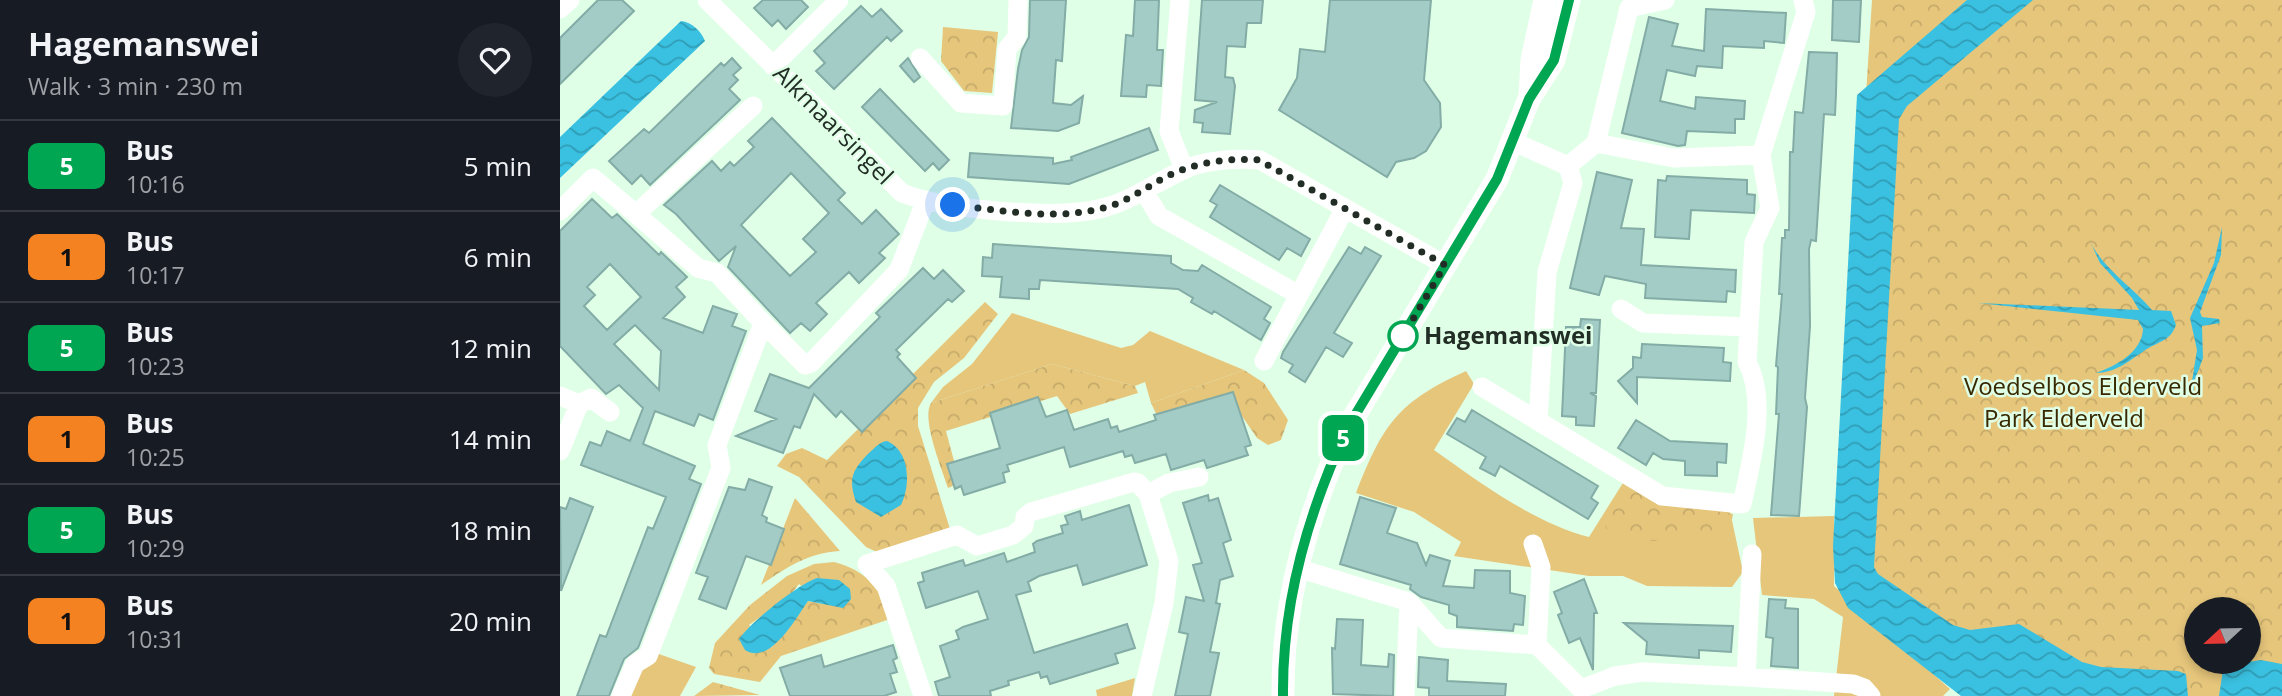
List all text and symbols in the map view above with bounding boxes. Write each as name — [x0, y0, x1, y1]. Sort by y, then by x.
text: Hagemanswei — [28, 21, 260, 66]
button: heart — [458, 23, 532, 97]
street label: Alkmaarsingel — [767, 57, 901, 191]
text: Walk · 3 min · 230 m — [28, 70, 243, 102]
text: Bus — [126, 132, 173, 168]
text: 5 min — [464, 148, 532, 184]
text: 5 — [60, 149, 73, 182]
text: 10:16 — [126, 168, 185, 200]
your location — [935, 187, 970, 222]
text: Bus — [126, 223, 173, 259]
text: 6 min — [464, 239, 532, 275]
text: 1 — [60, 240, 73, 273]
text: 10:17 — [126, 259, 185, 291]
text: Bus — [126, 314, 173, 350]
place label: Hagemanswei — [1424, 318, 1592, 351]
marker: Hagemanswei — [1388, 321, 1418, 351]
text: 12 min — [449, 330, 532, 366]
text: 5 — [60, 331, 73, 364]
text: 10:23 — [126, 350, 185, 382]
park label: Voedselbos Elderveld — [1964, 369, 2202, 402]
park label: Park Elderveld — [1984, 401, 2144, 434]
text: Bus — [126, 405, 173, 441]
line badge: 5 — [1320, 415, 1366, 461]
text: 14 min — [449, 421, 532, 457]
text: 5 — [1336, 421, 1350, 454]
text: 1 — [60, 422, 73, 455]
text: 10:25 — [126, 441, 185, 473]
text: Bus — [126, 496, 173, 532]
text: 18 min — [449, 512, 532, 548]
text: 5 — [60, 513, 73, 546]
text: 10:29 — [126, 532, 185, 564]
text: Bus — [126, 587, 173, 623]
north arrow — [2184, 597, 2261, 674]
map controls — [2184, 597, 2261, 674]
text: 20 min — [449, 603, 532, 639]
text: 1 — [60, 604, 73, 637]
text: 10:31 — [126, 623, 185, 655]

